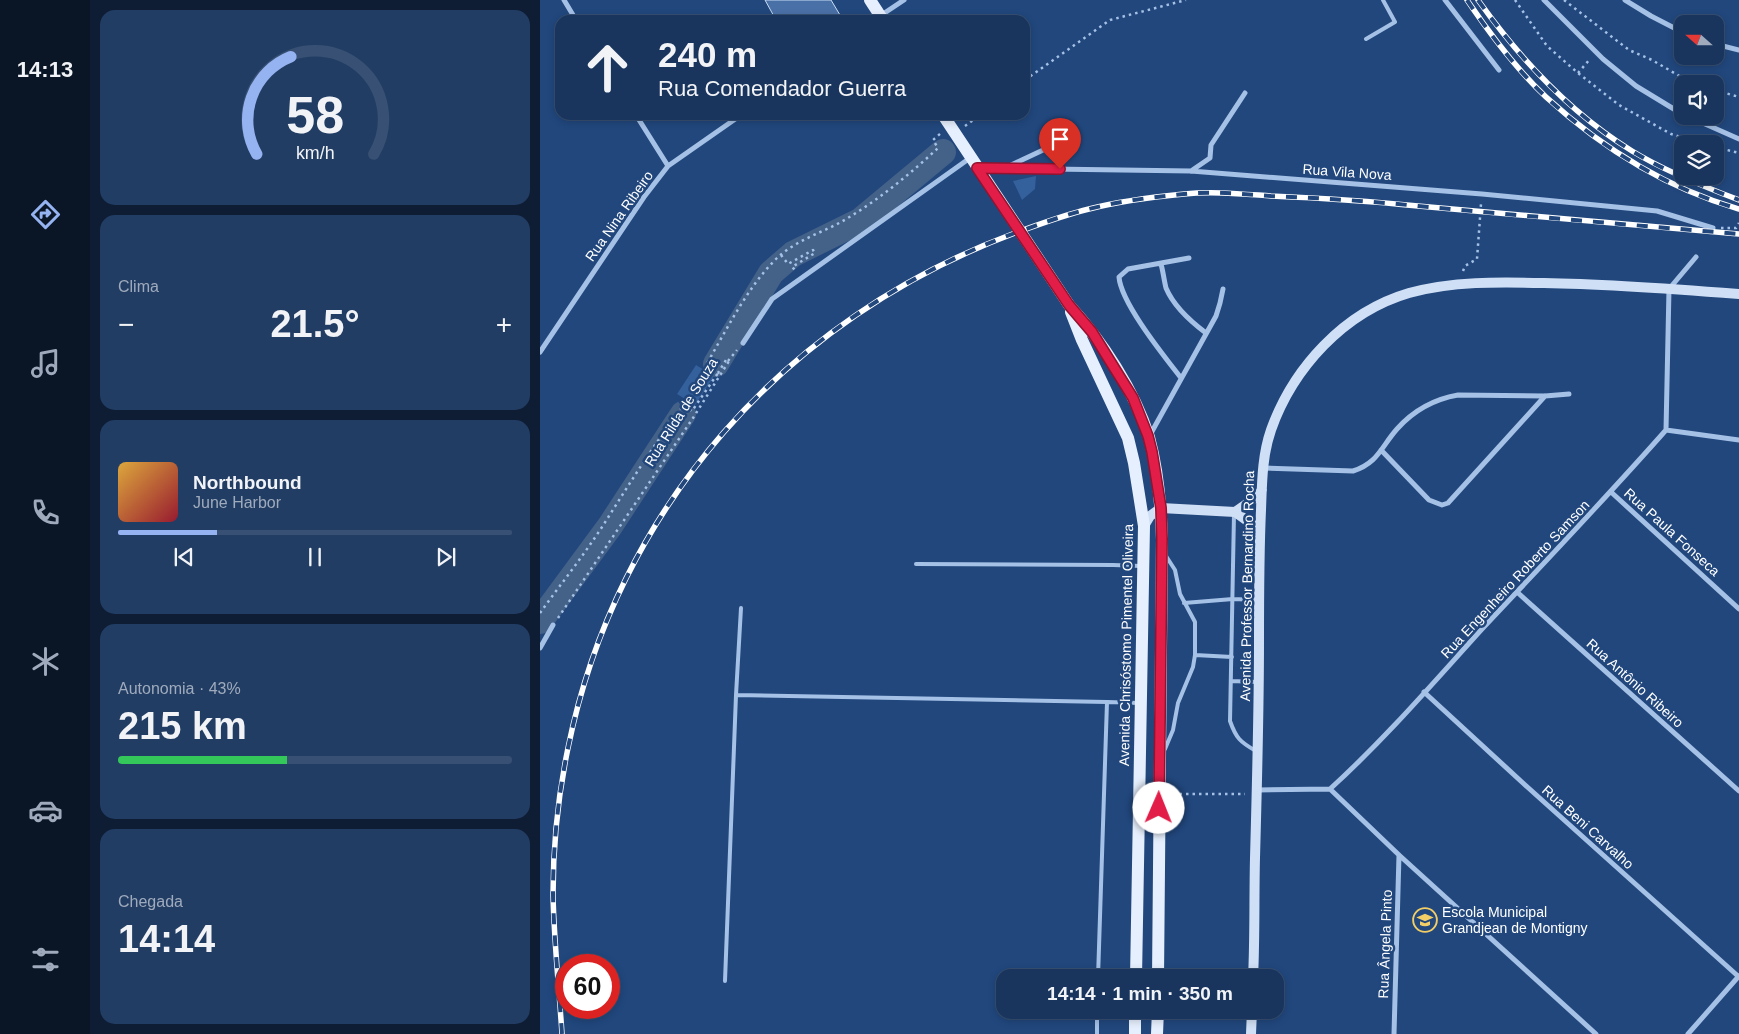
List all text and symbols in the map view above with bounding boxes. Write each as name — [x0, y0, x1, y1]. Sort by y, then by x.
north arrow — [1674, 15, 1724, 65]
map controls — [1674, 15, 1724, 185]
icon: ahead — [575, 35, 640, 100]
text: 240 m — [658, 35, 757, 74]
text: 14:13 — [17, 57, 73, 82]
button: sound — [1674, 75, 1724, 125]
text: Rua Comendador Guerra — [658, 76, 906, 101]
text: 58 — [286, 86, 344, 144]
pin — [1039, 118, 1081, 169]
icon: arrive — [1046, 125, 1074, 153]
button: layers — [1674, 135, 1724, 185]
text: km/h — [296, 143, 334, 163]
street label: Rua Vila Nova — [1302, 161, 1392, 183]
street label: Rua Nina Ribeiro — [582, 168, 656, 264]
icon: directions — [28, 197, 63, 232]
text: Clima — [118, 278, 159, 295]
text: 21.5° — [270, 303, 360, 345]
text: − — [118, 309, 134, 340]
text: + — [496, 309, 512, 340]
icon: music — [28, 346, 63, 381]
street label: Rua Rilda de Souza — [641, 355, 721, 469]
street label: Avenida Professor Bernardino Rocha — [1237, 470, 1257, 702]
text: Northbound — [193, 472, 302, 493]
street label: Rua Paula Fonseca — [1621, 485, 1723, 579]
text: June Harbor — [193, 494, 281, 511]
icon: phone — [28, 495, 63, 530]
street label: Rua Engenheiro Roberto Samson — [1437, 497, 1593, 661]
street label: Avenida Chrisóstomo Pimentel Oliveira — [1116, 523, 1136, 766]
icon: previous — [170, 543, 198, 571]
icon: pause — [301, 543, 329, 571]
icon: next — [432, 543, 460, 571]
street label: Rua Antônio Ribeiro — [1583, 635, 1687, 731]
icon: climate — [28, 644, 63, 679]
text: Autonomia · 43% — [118, 680, 241, 697]
text: 215 km — [118, 705, 247, 747]
position arrow — [1132, 781, 1184, 833]
street label: Rua Beni Carvalho — [1539, 782, 1637, 872]
icon: car — [28, 793, 63, 828]
street label: Rua Ângela Pinto — [1375, 889, 1395, 999]
text: Chegada — [118, 893, 183, 910]
place label: Escola Municipal Grandjean de Montigny — [1442, 904, 1588, 936]
school or university icon: Escola Municipal Grandjean de Montigny — [1412, 907, 1438, 933]
text: 14:14 — [118, 918, 215, 960]
icon: filters — [28, 942, 63, 977]
speed limit sign: 60 — [555, 954, 620, 1019]
text: 14:14 · 1 min · 350 m — [1047, 983, 1233, 1004]

